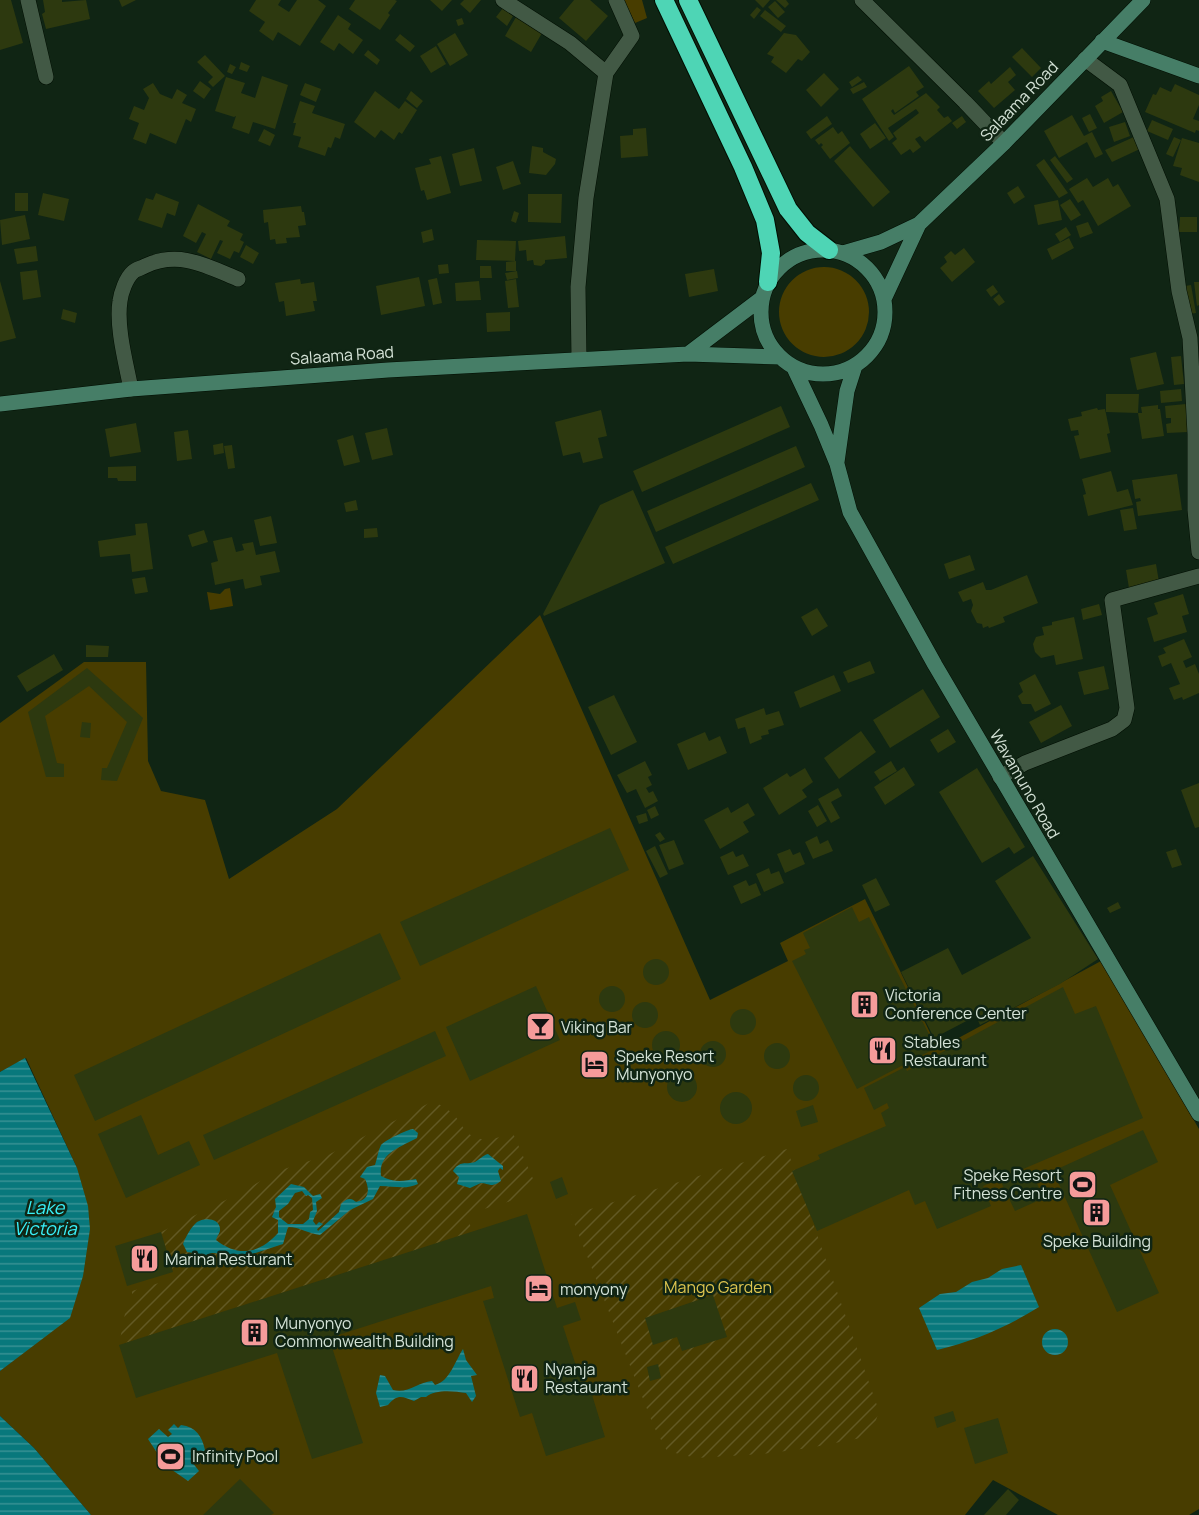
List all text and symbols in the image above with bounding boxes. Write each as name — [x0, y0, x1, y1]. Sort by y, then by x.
street label: Salaama Road — [975, 56, 1063, 146]
street label: Salaama Road — [289, 340, 395, 370]
street label: Wavamuno Road — [985, 725, 1065, 843]
place label: Victoria Conference Center — [885, 984, 1027, 1024]
building icon: Victoria Conference Center — [848, 988, 880, 1020]
bar icon: Viking Bar — [524, 1011, 556, 1043]
place label: Viking Bar — [561, 1016, 633, 1038]
place label: Stables Restaurant — [904, 1031, 987, 1071]
restaurant icon: Stables Restaurant — [867, 1035, 899, 1067]
place label: Speke Resort Munyonyo — [616, 1045, 715, 1085]
hotel icon: Speke Resort Munyonyo — [579, 1049, 611, 1081]
place label: Speke Resort Fitness Centre — [954, 1164, 1062, 1204]
sports icon: Speke Resort Fitness Centre — [1067, 1168, 1099, 1200]
water label: Lake Victoria — [14, 1195, 77, 1240]
building icon: Speke Building — [1081, 1197, 1113, 1229]
place label: Speke Building — [1043, 1230, 1151, 1252]
restaurant icon: Marina Resturant — [128, 1243, 160, 1275]
place label: Marina Resturant — [165, 1248, 292, 1270]
hotel icon: monyony — [523, 1273, 555, 1305]
park label: Mango Garden — [664, 1276, 772, 1298]
place label: monyony — [560, 1278, 628, 1300]
place label: Munyonyo Commonwealth Building — [275, 1312, 454, 1352]
building icon: Munyonyo Commonwealth Building — [238, 1316, 270, 1348]
place label: Nyanja Restaurant — [545, 1358, 628, 1398]
restaurant icon: Nyanja Restaurant — [508, 1362, 540, 1394]
sports icon: Infinity Pool — [155, 1440, 187, 1472]
place label: Infinity Pool — [192, 1445, 278, 1467]

